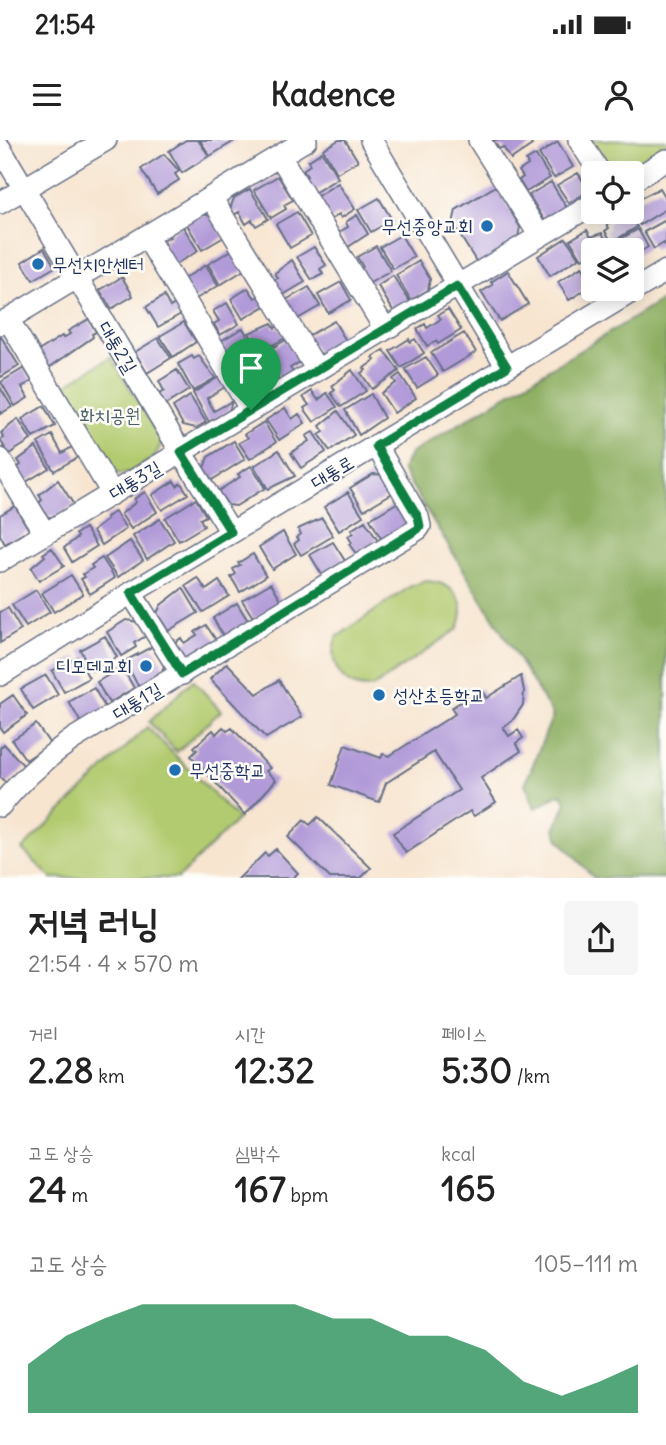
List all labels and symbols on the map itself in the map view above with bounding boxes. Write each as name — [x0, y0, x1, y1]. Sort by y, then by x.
place label: 무선중앙교회 — [381, 214, 473, 238]
marker: 무선중앙교회 — [479, 218, 495, 234]
place label: 무선치안센터 — [52, 252, 144, 276]
marker: 무선치안센터 — [30, 256, 46, 272]
street label: 대통2길 — [93, 317, 143, 377]
pin — [221, 338, 281, 410]
park label: 화치공원 — [79, 403, 141, 427]
street label: 대통로 — [306, 450, 358, 494]
street label: 대통3길 — [105, 455, 165, 505]
place label: 디모데교회 — [56, 654, 132, 678]
marker: 디모데교회 — [138, 658, 154, 674]
street label: 대통1길 — [108, 677, 166, 725]
place label: 성산초등학교 — [393, 683, 485, 707]
marker: 성산초등학교 — [371, 687, 387, 703]
place label: 무선중학교 — [189, 758, 265, 782]
marker: 무선중학교 — [167, 762, 183, 778]

